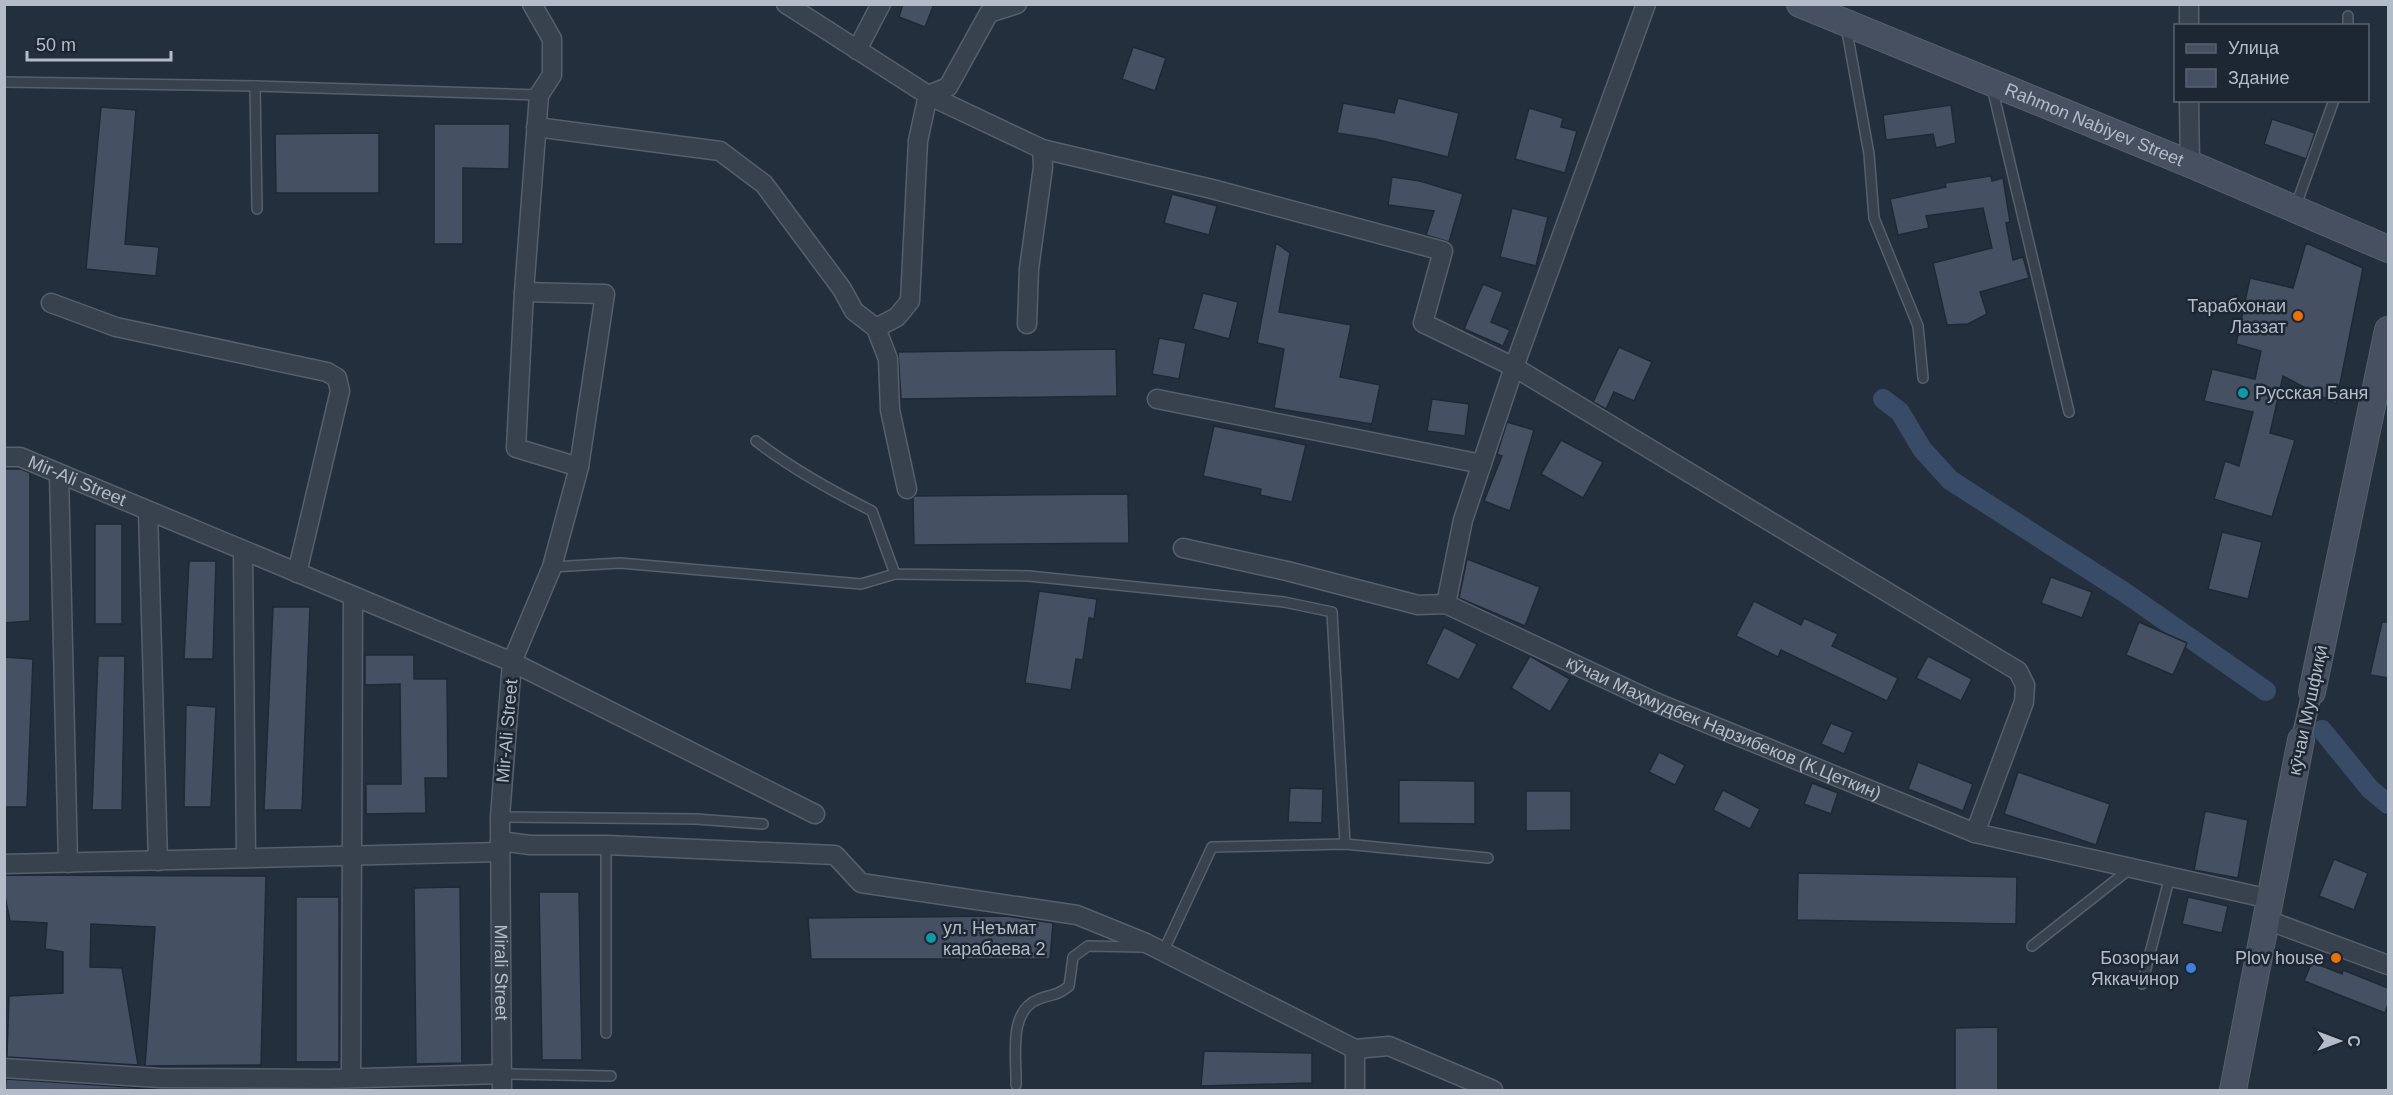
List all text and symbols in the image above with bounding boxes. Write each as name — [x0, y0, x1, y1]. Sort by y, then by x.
scale bar — [27, 24, 171, 62]
legend — [2174, 24, 2369, 102]
text: 50 m — [36, 35, 76, 55]
text: Улица — [2228, 38, 2280, 58]
text: Здание — [2228, 68, 2289, 88]
street label: Rahmon Nabiyev Street — [2002, 79, 2186, 170]
place label: Тарабхонаи Лаззат — [2187, 296, 2286, 337]
marker: Тарабхонаи Лаззат — [2291, 309, 2305, 323]
place label: Русская Баня — [2255, 383, 2368, 403]
marker: Русская Баня — [2236, 386, 2250, 400]
street label: Mir-Ali Street — [25, 452, 129, 510]
street label: кӯчаи Мушфиқӣ — [2284, 643, 2332, 777]
street label: кӯчаи Маҳмудбек Нарзибеков (К.Цеткин) — [1563, 652, 1884, 804]
street label: Mir-Ali Street — [493, 678, 521, 784]
place label: ул. Неъмат карабаева 2 — [943, 918, 1046, 959]
street label: Mirali Street — [491, 924, 511, 1021]
marker: ул. Неъмат карабаева 2 — [924, 931, 938, 945]
place label: Бозорчаи Яккачинор — [2091, 948, 2179, 989]
place label: Plov house — [2235, 948, 2324, 968]
marker: Plov house — [2329, 951, 2343, 965]
marker: Бозорчаи Яккачинор — [2184, 961, 2198, 975]
north arrow — [2309, 1011, 2369, 1071]
text: С — [2345, 1035, 2362, 1047]

